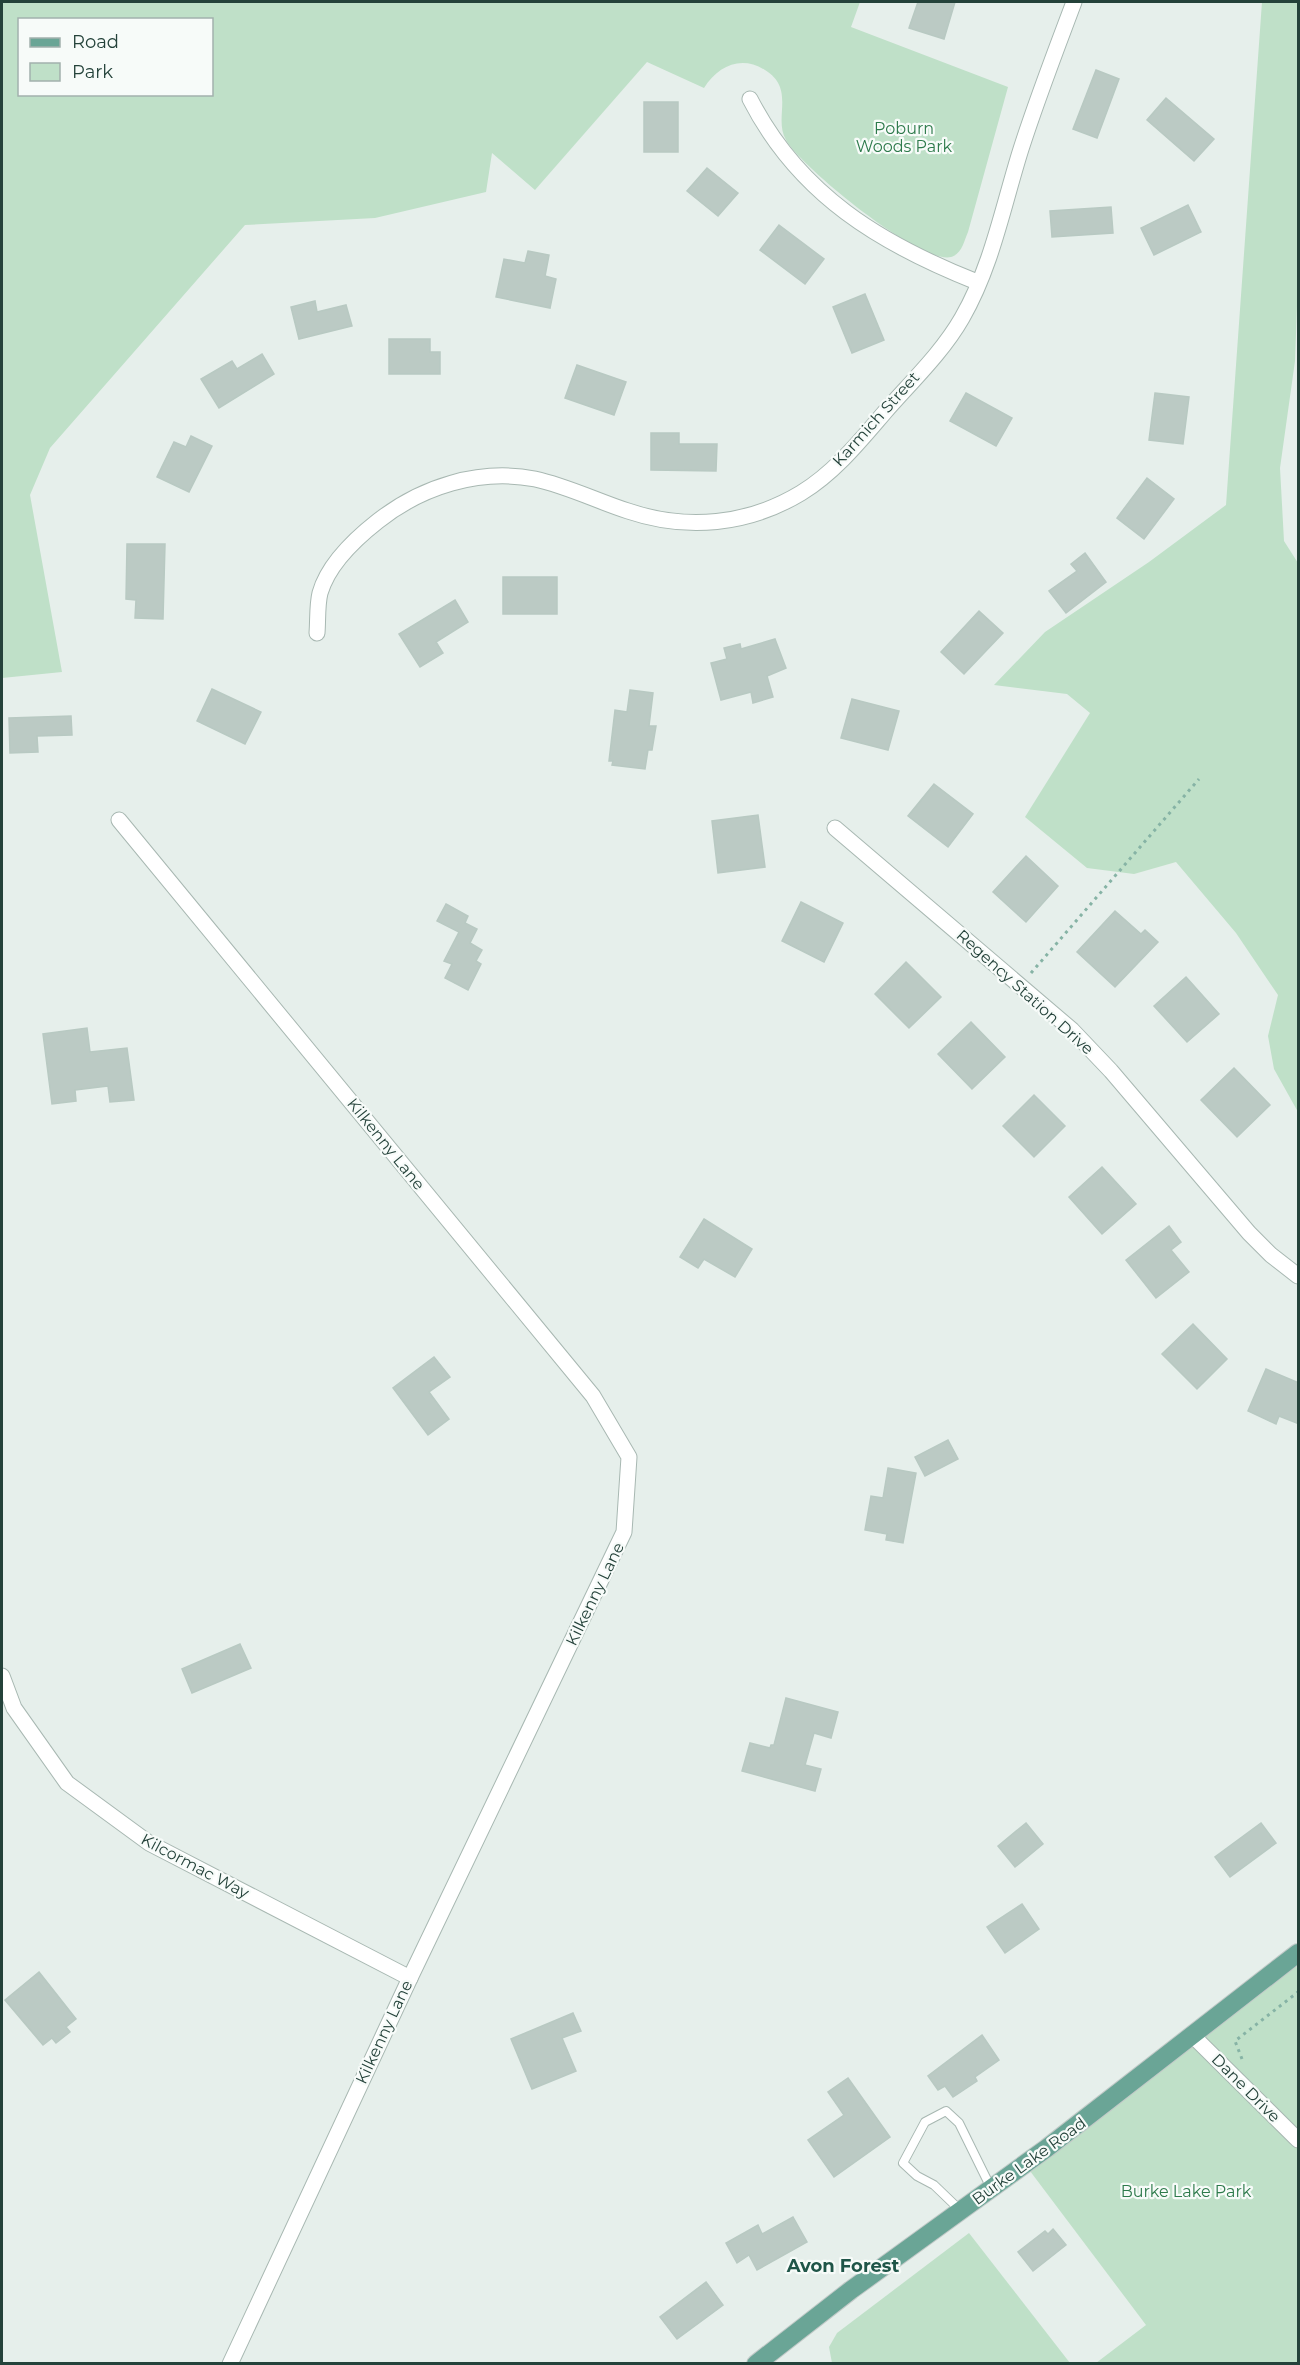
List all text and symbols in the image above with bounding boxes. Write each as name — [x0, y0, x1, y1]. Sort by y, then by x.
legend — [18, 18, 213, 96]
text: Road — [72, 31, 119, 53]
text: Park — [72, 61, 113, 83]
park label: Poburn Woods Park — [856, 119, 953, 156]
street label: Karmich Street — [829, 368, 924, 470]
street label: Regency Station Drive — [953, 925, 1097, 1059]
street label: Kilkenny Lane — [343, 1094, 429, 1194]
street label: Kilkenny Lane — [562, 1539, 628, 1649]
street label: Kilcormac Way — [138, 1830, 252, 1903]
street label: Kilkenny Lane — [352, 1977, 416, 2087]
street label: Dane Drive — [1208, 2050, 1284, 2126]
street label: Burke Lake Road — [968, 2113, 1090, 2209]
park label: Burke Lake Park — [1121, 2182, 1252, 2201]
district label: Avon Forest — [786, 2255, 899, 2277]

